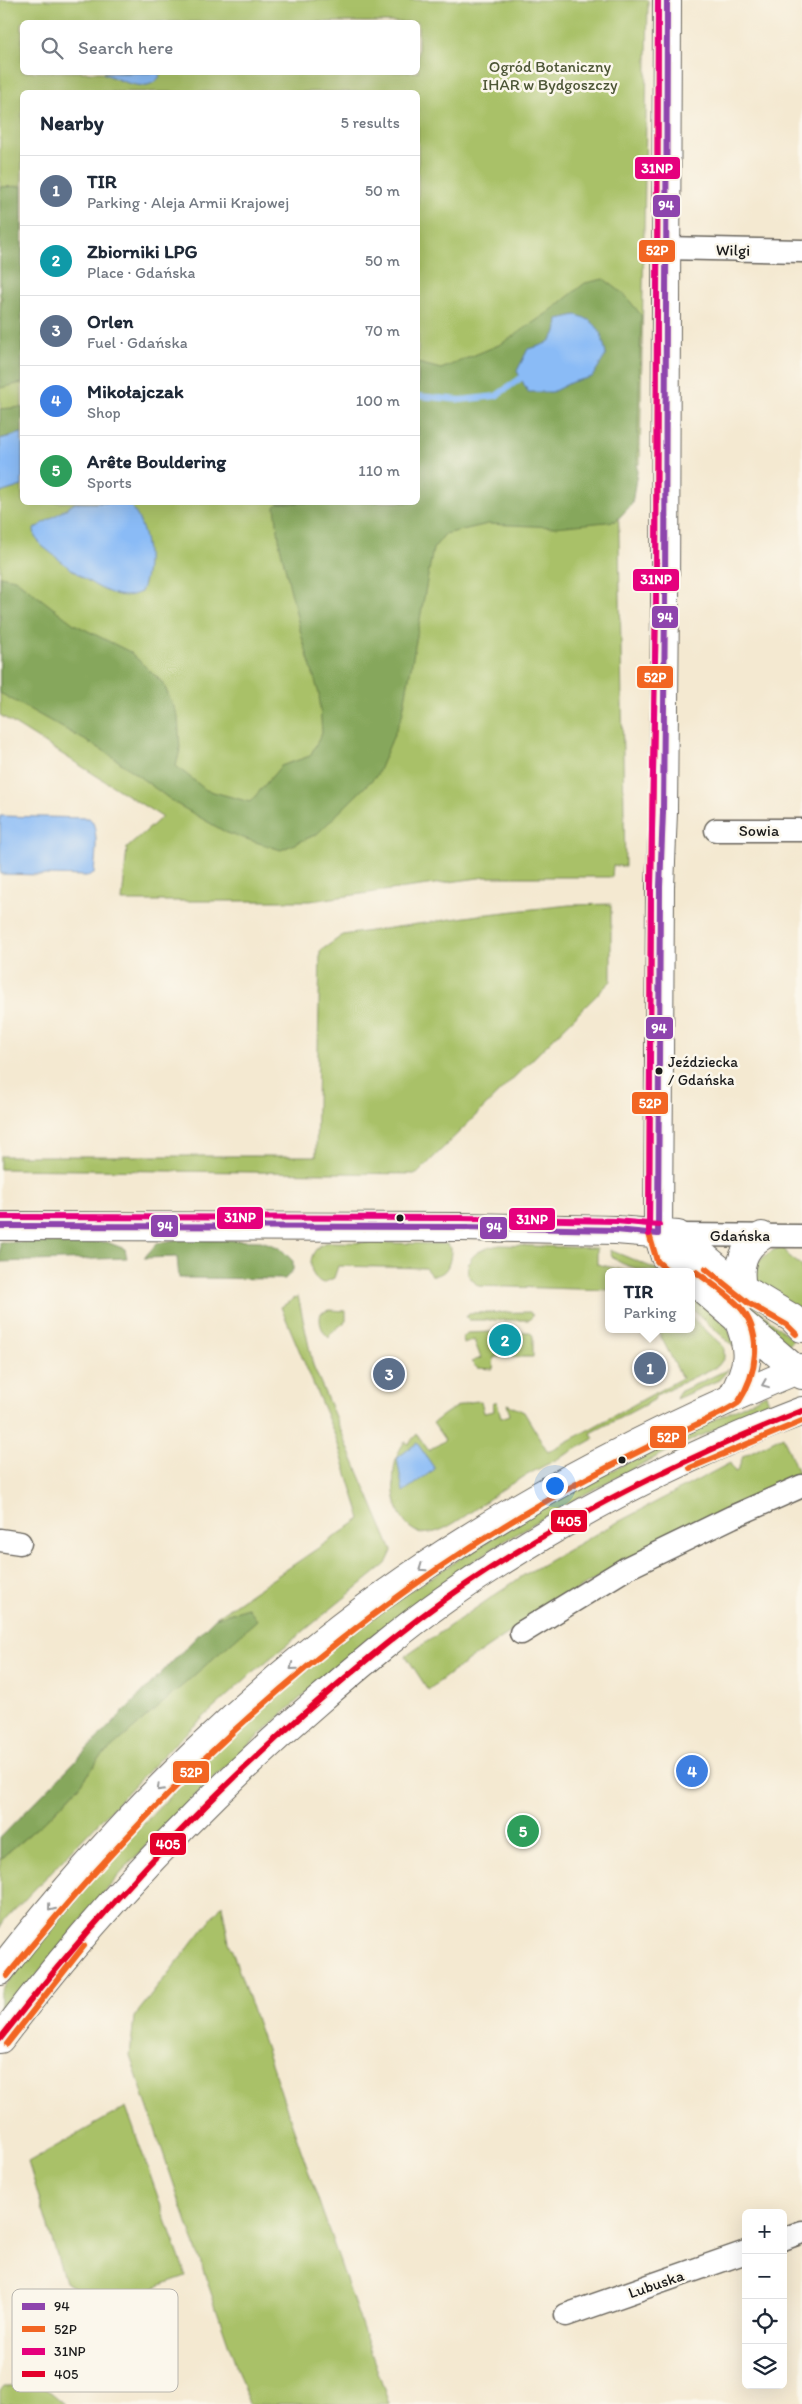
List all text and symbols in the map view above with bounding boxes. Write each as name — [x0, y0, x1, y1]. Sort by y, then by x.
search box — [20, 20, 420, 75]
icon: search — [38, 34, 66, 62]
text: Search here — [78, 36, 173, 59]
park label: Ogród Botaniczny IHAR w Bydgoszczy — [482, 57, 618, 94]
text: Nearby — [40, 110, 104, 135]
text: 5 results — [340, 113, 400, 132]
line badge: 31NP — [634, 156, 681, 180]
text: 31NP — [641, 160, 673, 177]
text: TIR — [87, 170, 117, 193]
text: 1 — [52, 181, 60, 200]
text: 50 m — [365, 181, 400, 200]
text: Parking · Aleja Armii Krajowej — [87, 193, 289, 212]
line badge: 94 — [652, 194, 681, 218]
text: 94 — [658, 197, 674, 214]
line badge: 52P — [638, 239, 676, 263]
text: Zbiorniki LPG — [87, 240, 198, 263]
street label: Wilgi — [716, 240, 750, 260]
text: 52P — [646, 242, 668, 259]
text: 2 — [52, 251, 60, 270]
text: 50 m — [365, 251, 400, 270]
text: Place · Gdańska — [87, 263, 195, 282]
text: Orlen — [87, 310, 134, 333]
text: 3 — [52, 321, 60, 340]
text: 70 m — [365, 321, 400, 340]
text: Fuel · Gdańska — [87, 333, 188, 352]
text: Mikołajczak — [87, 380, 184, 403]
text: 4 — [51, 391, 61, 410]
text: 100 m — [356, 391, 400, 410]
text: Shop — [87, 403, 121, 422]
text: Arête Bouldering — [87, 450, 226, 473]
text: 5 — [52, 461, 60, 480]
text: 110 m — [358, 461, 400, 480]
text: Sports — [87, 473, 132, 492]
line badge: 31NP — [632, 568, 680, 592]
text: 31NP — [640, 571, 672, 588]
line badge: 94 — [651, 605, 679, 629]
text: 94 — [657, 609, 673, 626]
line badge: 52P — [636, 665, 674, 689]
text: 52P — [644, 669, 666, 686]
street label: Sowia — [739, 821, 780, 840]
line badge: 94 — [645, 1016, 674, 1040]
text: 94 — [651, 1020, 667, 1037]
place label: Jeździecka / Gdańska — [668, 1053, 738, 1089]
marker: Jeździecka / Gdańska — [654, 1066, 664, 1076]
line badge: 52P — [631, 1091, 669, 1115]
text: 52P — [639, 1095, 661, 1112]
line badge: 31NP — [216, 1206, 264, 1230]
line badge: 31NP — [508, 1207, 556, 1231]
text: 31NP — [224, 1209, 256, 1226]
text: 31NP — [516, 1211, 548, 1228]
unlabelled marker — [395, 1213, 405, 1223]
line badge: 94 — [150, 1214, 179, 1238]
line badge: 94 — [479, 1216, 508, 1240]
text: 94 — [157, 1218, 173, 1235]
text: 94 — [486, 1219, 502, 1236]
street label: Gdańska — [710, 1226, 770, 1245]
popup — [605, 1268, 695, 1333]
text: TIR — [624, 1280, 653, 1303]
text: Parking — [624, 1303, 676, 1322]
pin: 2 — [489, 1321, 521, 1359]
pin: 1 — [634, 1349, 666, 1387]
pin: 3 — [373, 1355, 405, 1393]
one-way arrow — [761, 1377, 770, 1388]
line badge: 52P — [649, 1425, 687, 1449]
text: 52P — [657, 1429, 679, 1446]
unlabelled marker — [617, 1455, 627, 1465]
your location — [542, 1473, 568, 1499]
line badge: 405 — [550, 1509, 588, 1533]
text: 405 — [557, 1513, 582, 1530]
one-way arrow — [418, 1562, 428, 1571]
one-way arrow — [290, 1661, 299, 1669]
pin: 4 — [676, 1752, 708, 1790]
line badge: 52P — [172, 1760, 210, 1784]
text: 52P — [180, 1764, 202, 1781]
one-way arrow — [157, 1782, 166, 1791]
pin: 5 — [507, 1812, 539, 1850]
line badge: 405 — [149, 1832, 187, 1856]
text: 405 — [156, 1836, 181, 1853]
one-way arrow — [48, 1902, 56, 1911]
map controls — [742, 2209, 787, 2389]
button: + — [742, 2209, 787, 2254]
button: − — [742, 2254, 787, 2299]
street label: Lubuska — [626, 2265, 687, 2302]
legend — [12, 2289, 178, 2392]
text: 94 — [54, 2298, 70, 2315]
button: locate — [742, 2299, 787, 2344]
text: 52P — [54, 2321, 77, 2338]
text: 31NP — [54, 2343, 86, 2360]
button: layers — [742, 2344, 787, 2389]
text: 405 — [54, 2366, 78, 2383]

